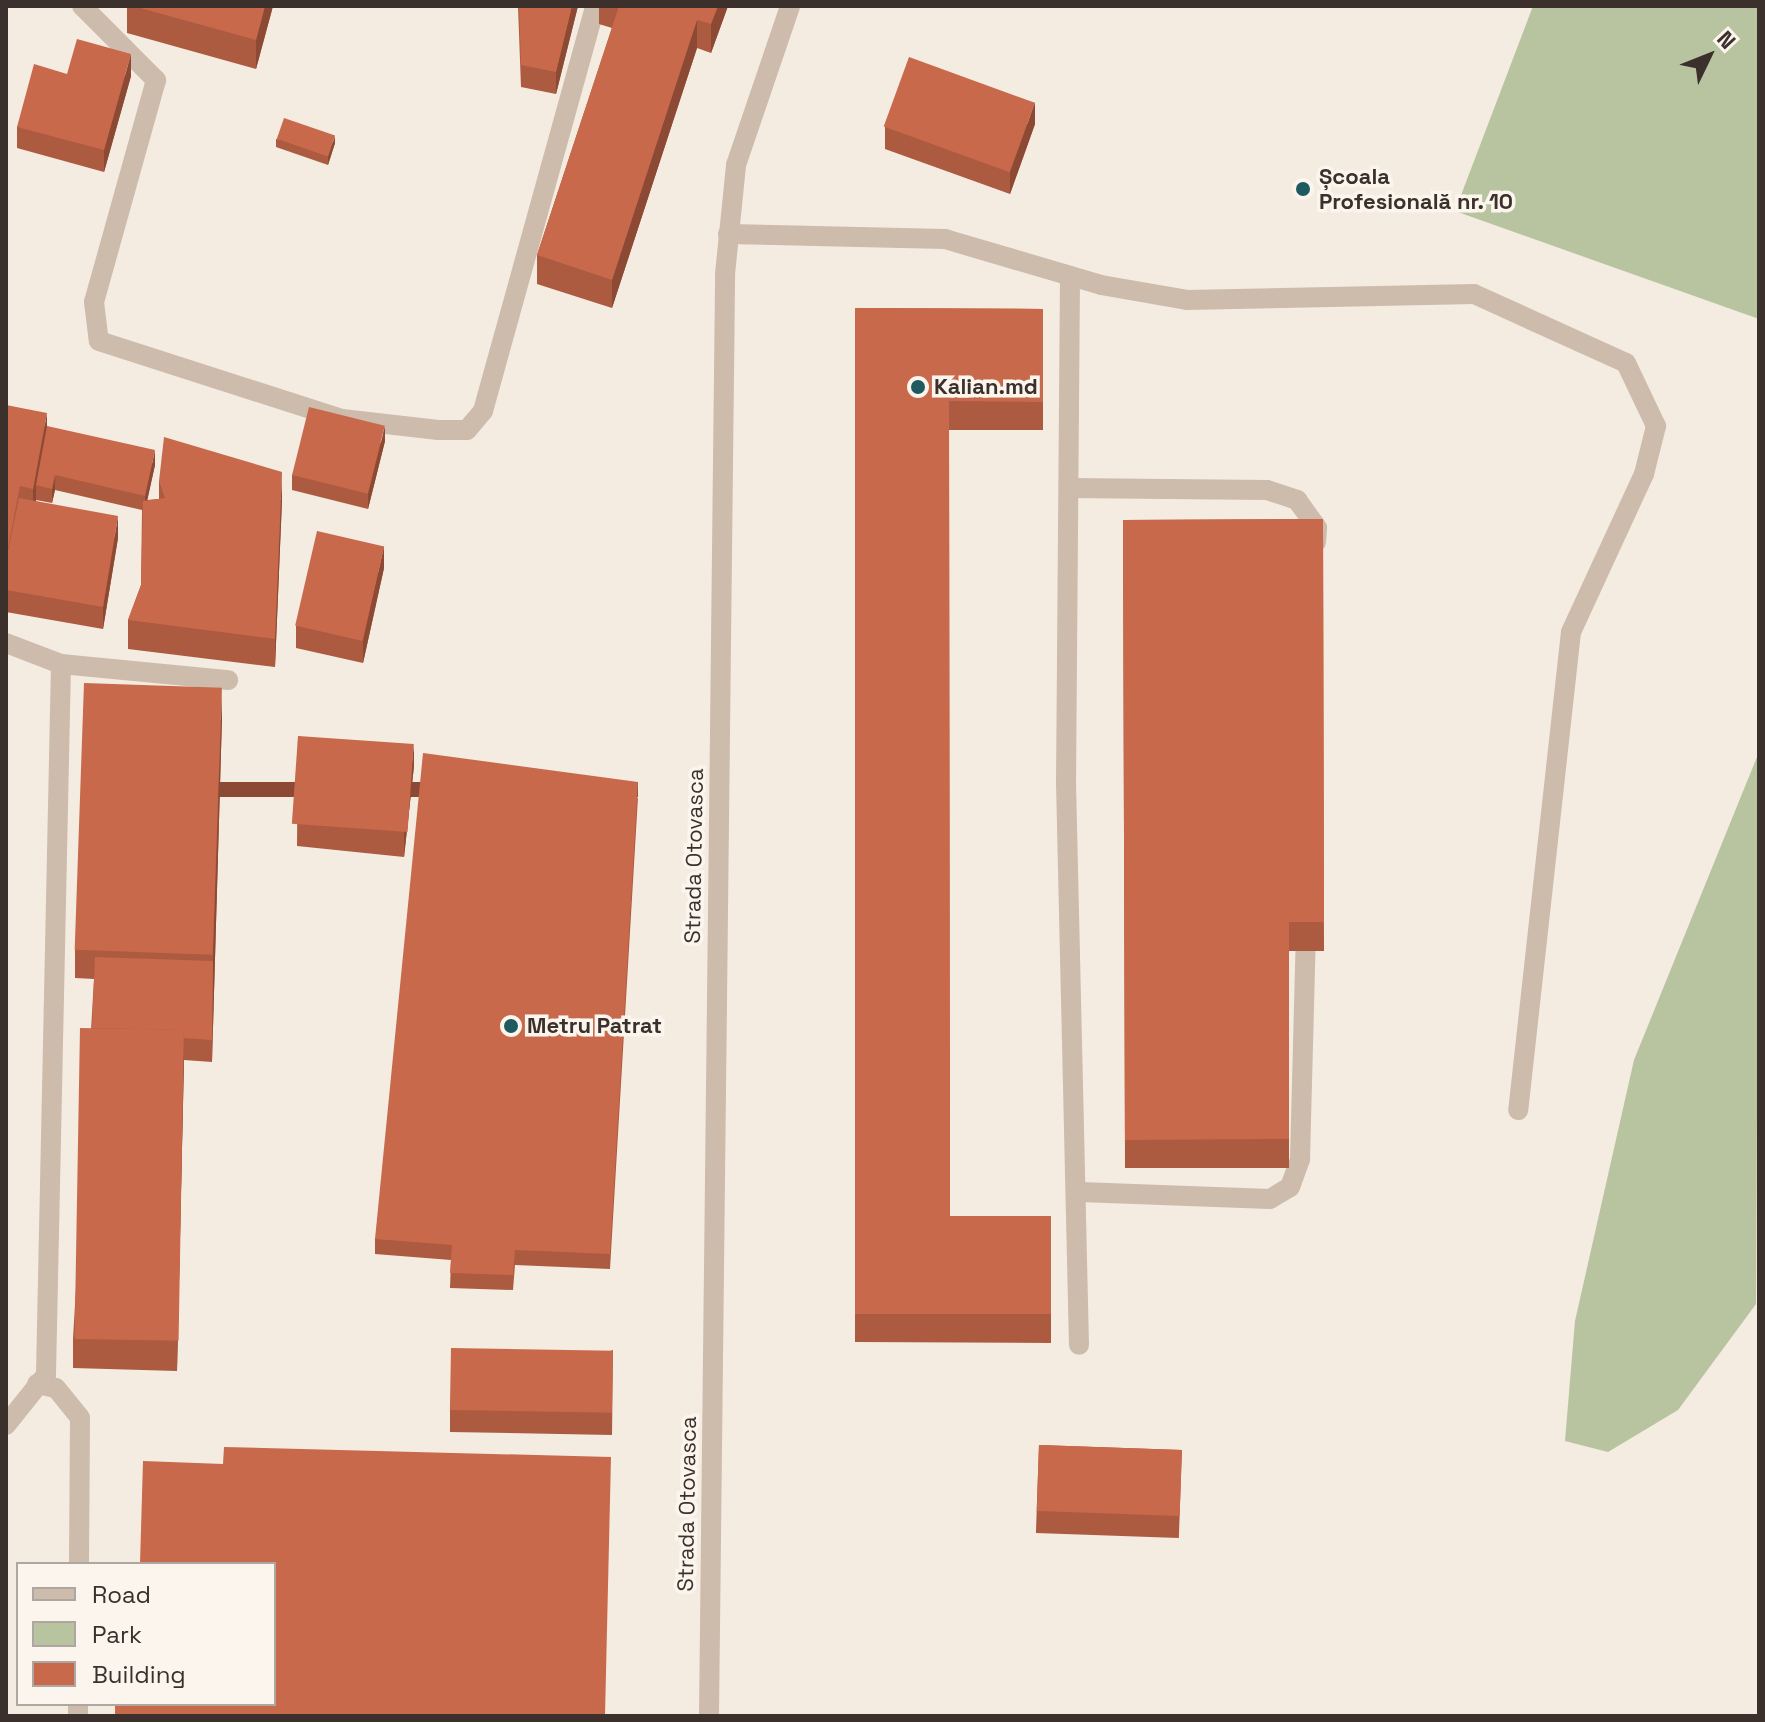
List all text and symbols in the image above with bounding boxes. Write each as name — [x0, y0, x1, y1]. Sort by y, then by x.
north arrow — [1669, 16, 1749, 96]
text: N — [1711, 25, 1742, 55]
place label: Școala Profesională nr. 10 — [1319, 163, 1514, 214]
marker: Școala Profesională nr. 10 — [1294, 180, 1312, 198]
place label: Kalian.md — [934, 374, 1038, 400]
marker: Kalian.md — [909, 378, 927, 396]
street label: Strada Otovasca — [679, 768, 709, 944]
place label: Metru Patrat — [527, 1013, 662, 1039]
marker: Metru Patrat — [502, 1017, 520, 1035]
street label: Strada Otovasca — [672, 1416, 702, 1592]
legend — [16, 1562, 276, 1706]
text: Road — [92, 1579, 151, 1610]
text: Park — [92, 1619, 142, 1650]
text: Building — [92, 1659, 186, 1690]

